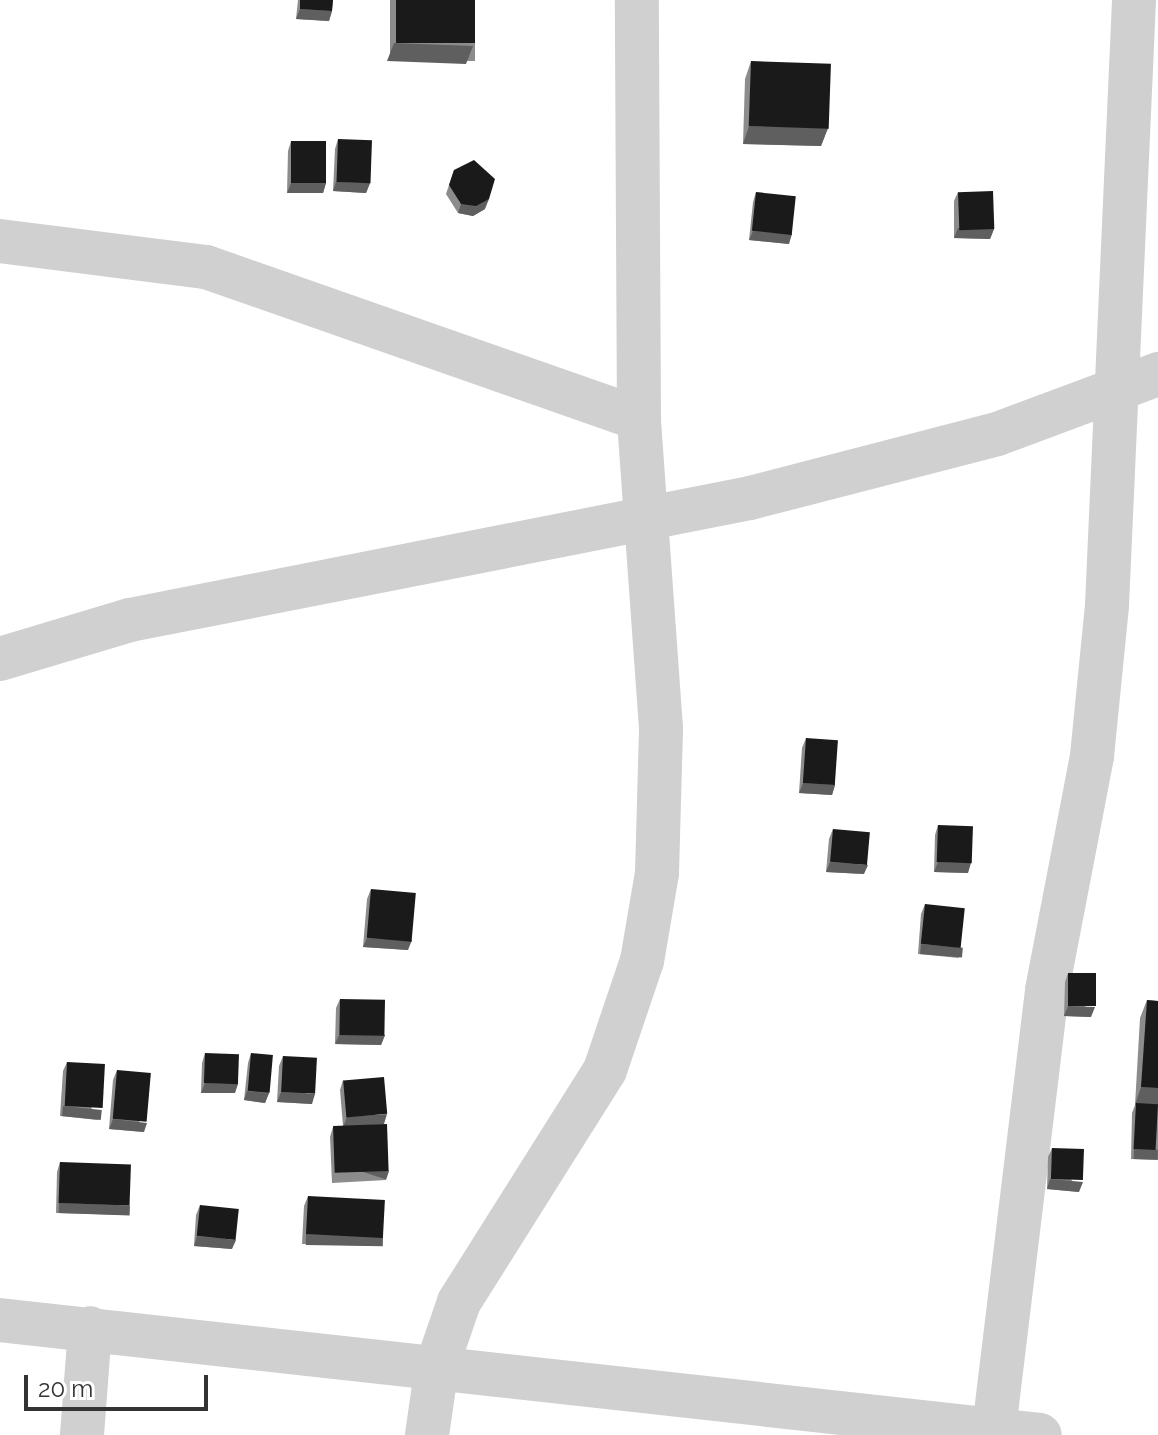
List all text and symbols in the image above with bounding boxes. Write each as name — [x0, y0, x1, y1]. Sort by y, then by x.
scale bar — [28, 1359, 212, 1409]
text: 20 m — [38, 1374, 93, 1403]

